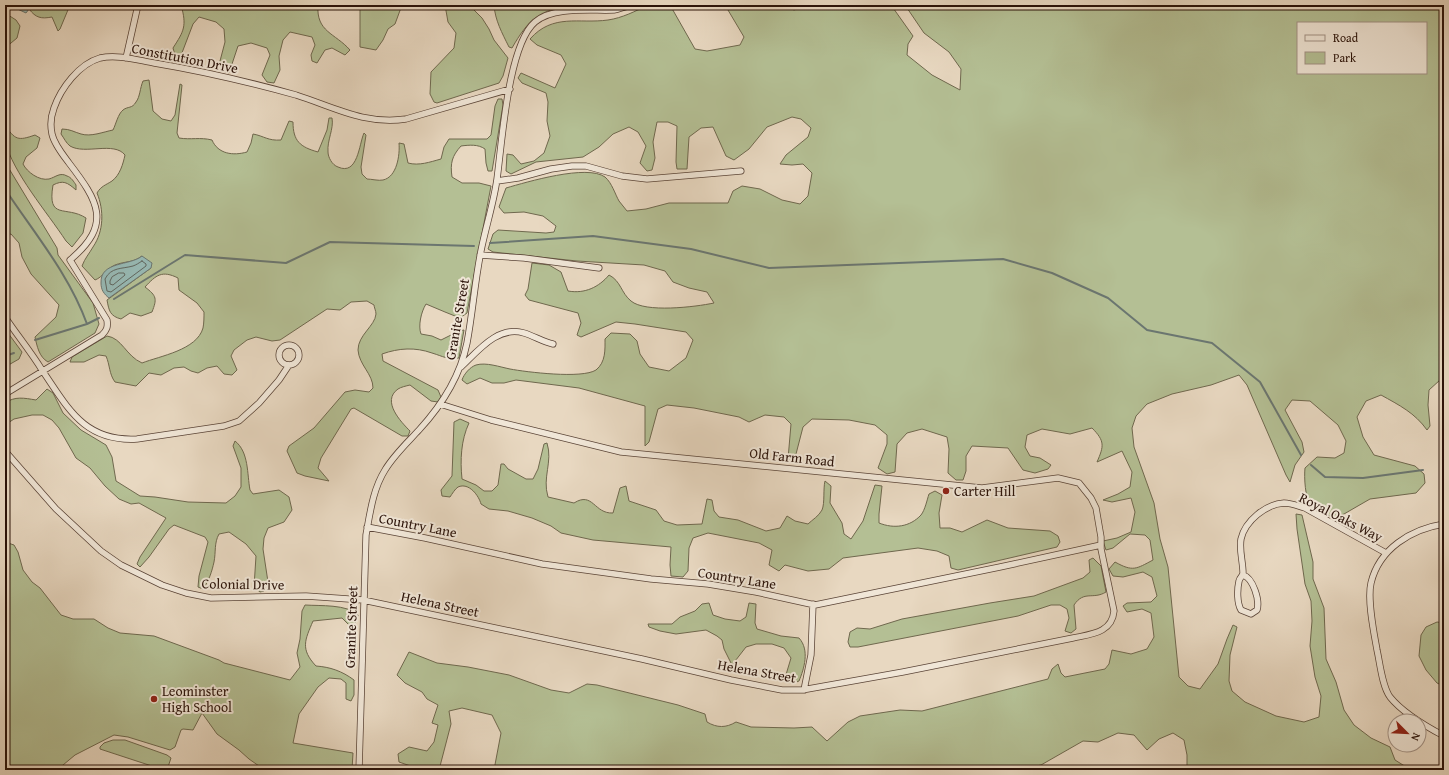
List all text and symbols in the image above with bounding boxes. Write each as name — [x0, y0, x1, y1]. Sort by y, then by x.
legend — [1297, 22, 1427, 74]
text: Road — [1333, 29, 1359, 46]
street label: Constitution Drive — [130, 38, 240, 78]
text: Park — [1333, 49, 1357, 66]
street label: Granite Street — [440, 277, 474, 361]
street label: Old Farm Road — [748, 443, 836, 471]
place label: Carter Hill — [954, 481, 1016, 501]
marker: Carter Hill — [941, 486, 951, 496]
street label: Royal Oaks Way — [1296, 487, 1386, 547]
street label: Country Lane — [377, 508, 459, 542]
street label: Country Lane — [697, 562, 778, 594]
street label: Colonial Drive — [201, 573, 285, 595]
street label: Granite Street — [340, 585, 362, 668]
street label: Helena Street — [399, 586, 481, 622]
street label: Helena Street — [716, 654, 798, 688]
place label: Leominster High School — [162, 681, 232, 717]
marker: Leominster High School — [149, 694, 159, 704]
north arrow — [1387, 713, 1427, 753]
text: N — [1407, 730, 1425, 744]

